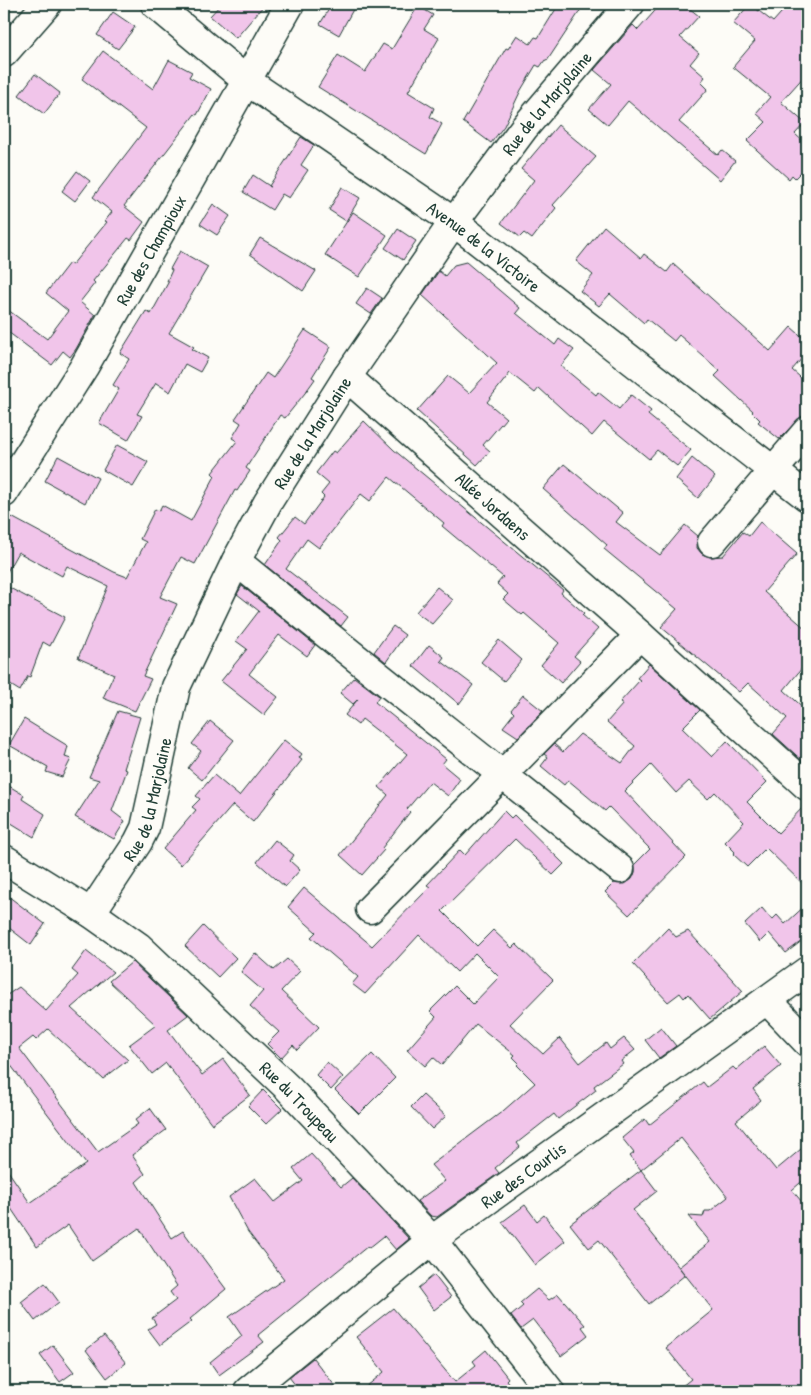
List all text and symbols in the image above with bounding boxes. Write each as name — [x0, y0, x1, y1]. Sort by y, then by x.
street label: Rue de la Marjolaine — [496, 45, 597, 160]
street label: Rue des Champioux — [109, 190, 192, 309]
street label: Avenue de la Victoire — [422, 195, 546, 298]
street label: Rue de la Marjolaine — [267, 372, 357, 494]
street label: Allée Jordaens — [450, 466, 536, 546]
street label: Rue de la Marjolaine — [116, 735, 177, 866]
street label: Rue du Troupeau — [254, 1055, 345, 1147]
street label: Rue des Courlis — [475, 1136, 571, 1214]

